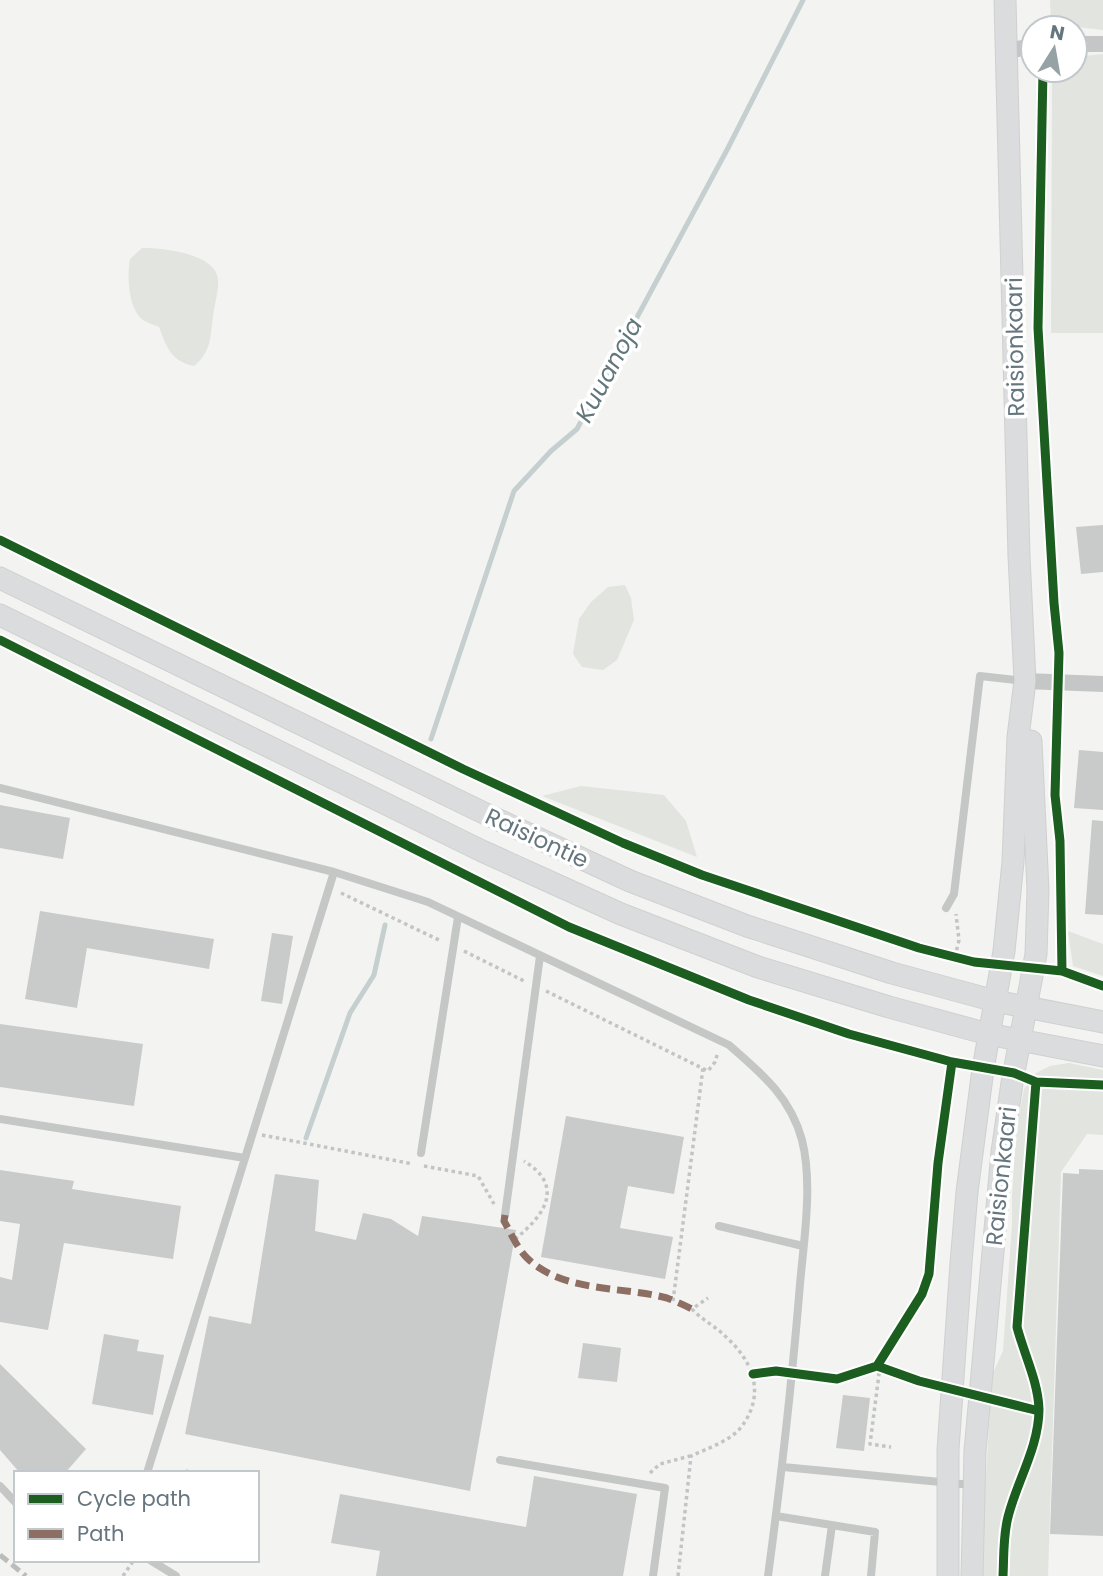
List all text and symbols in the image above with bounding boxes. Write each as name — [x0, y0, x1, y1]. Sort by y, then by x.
north arrow — [1019, 14, 1089, 84]
text: N — [1048, 18, 1067, 47]
street label: Raisionkaari — [998, 277, 1032, 417]
water label: Kuuanoja — [567, 312, 650, 428]
street label: Raisiontie — [480, 800, 594, 876]
street label: Raisionkaari — [978, 1105, 1024, 1247]
legend — [14, 1471, 259, 1562]
text: Cycle path — [77, 1484, 191, 1513]
text: Path — [77, 1519, 124, 1548]

